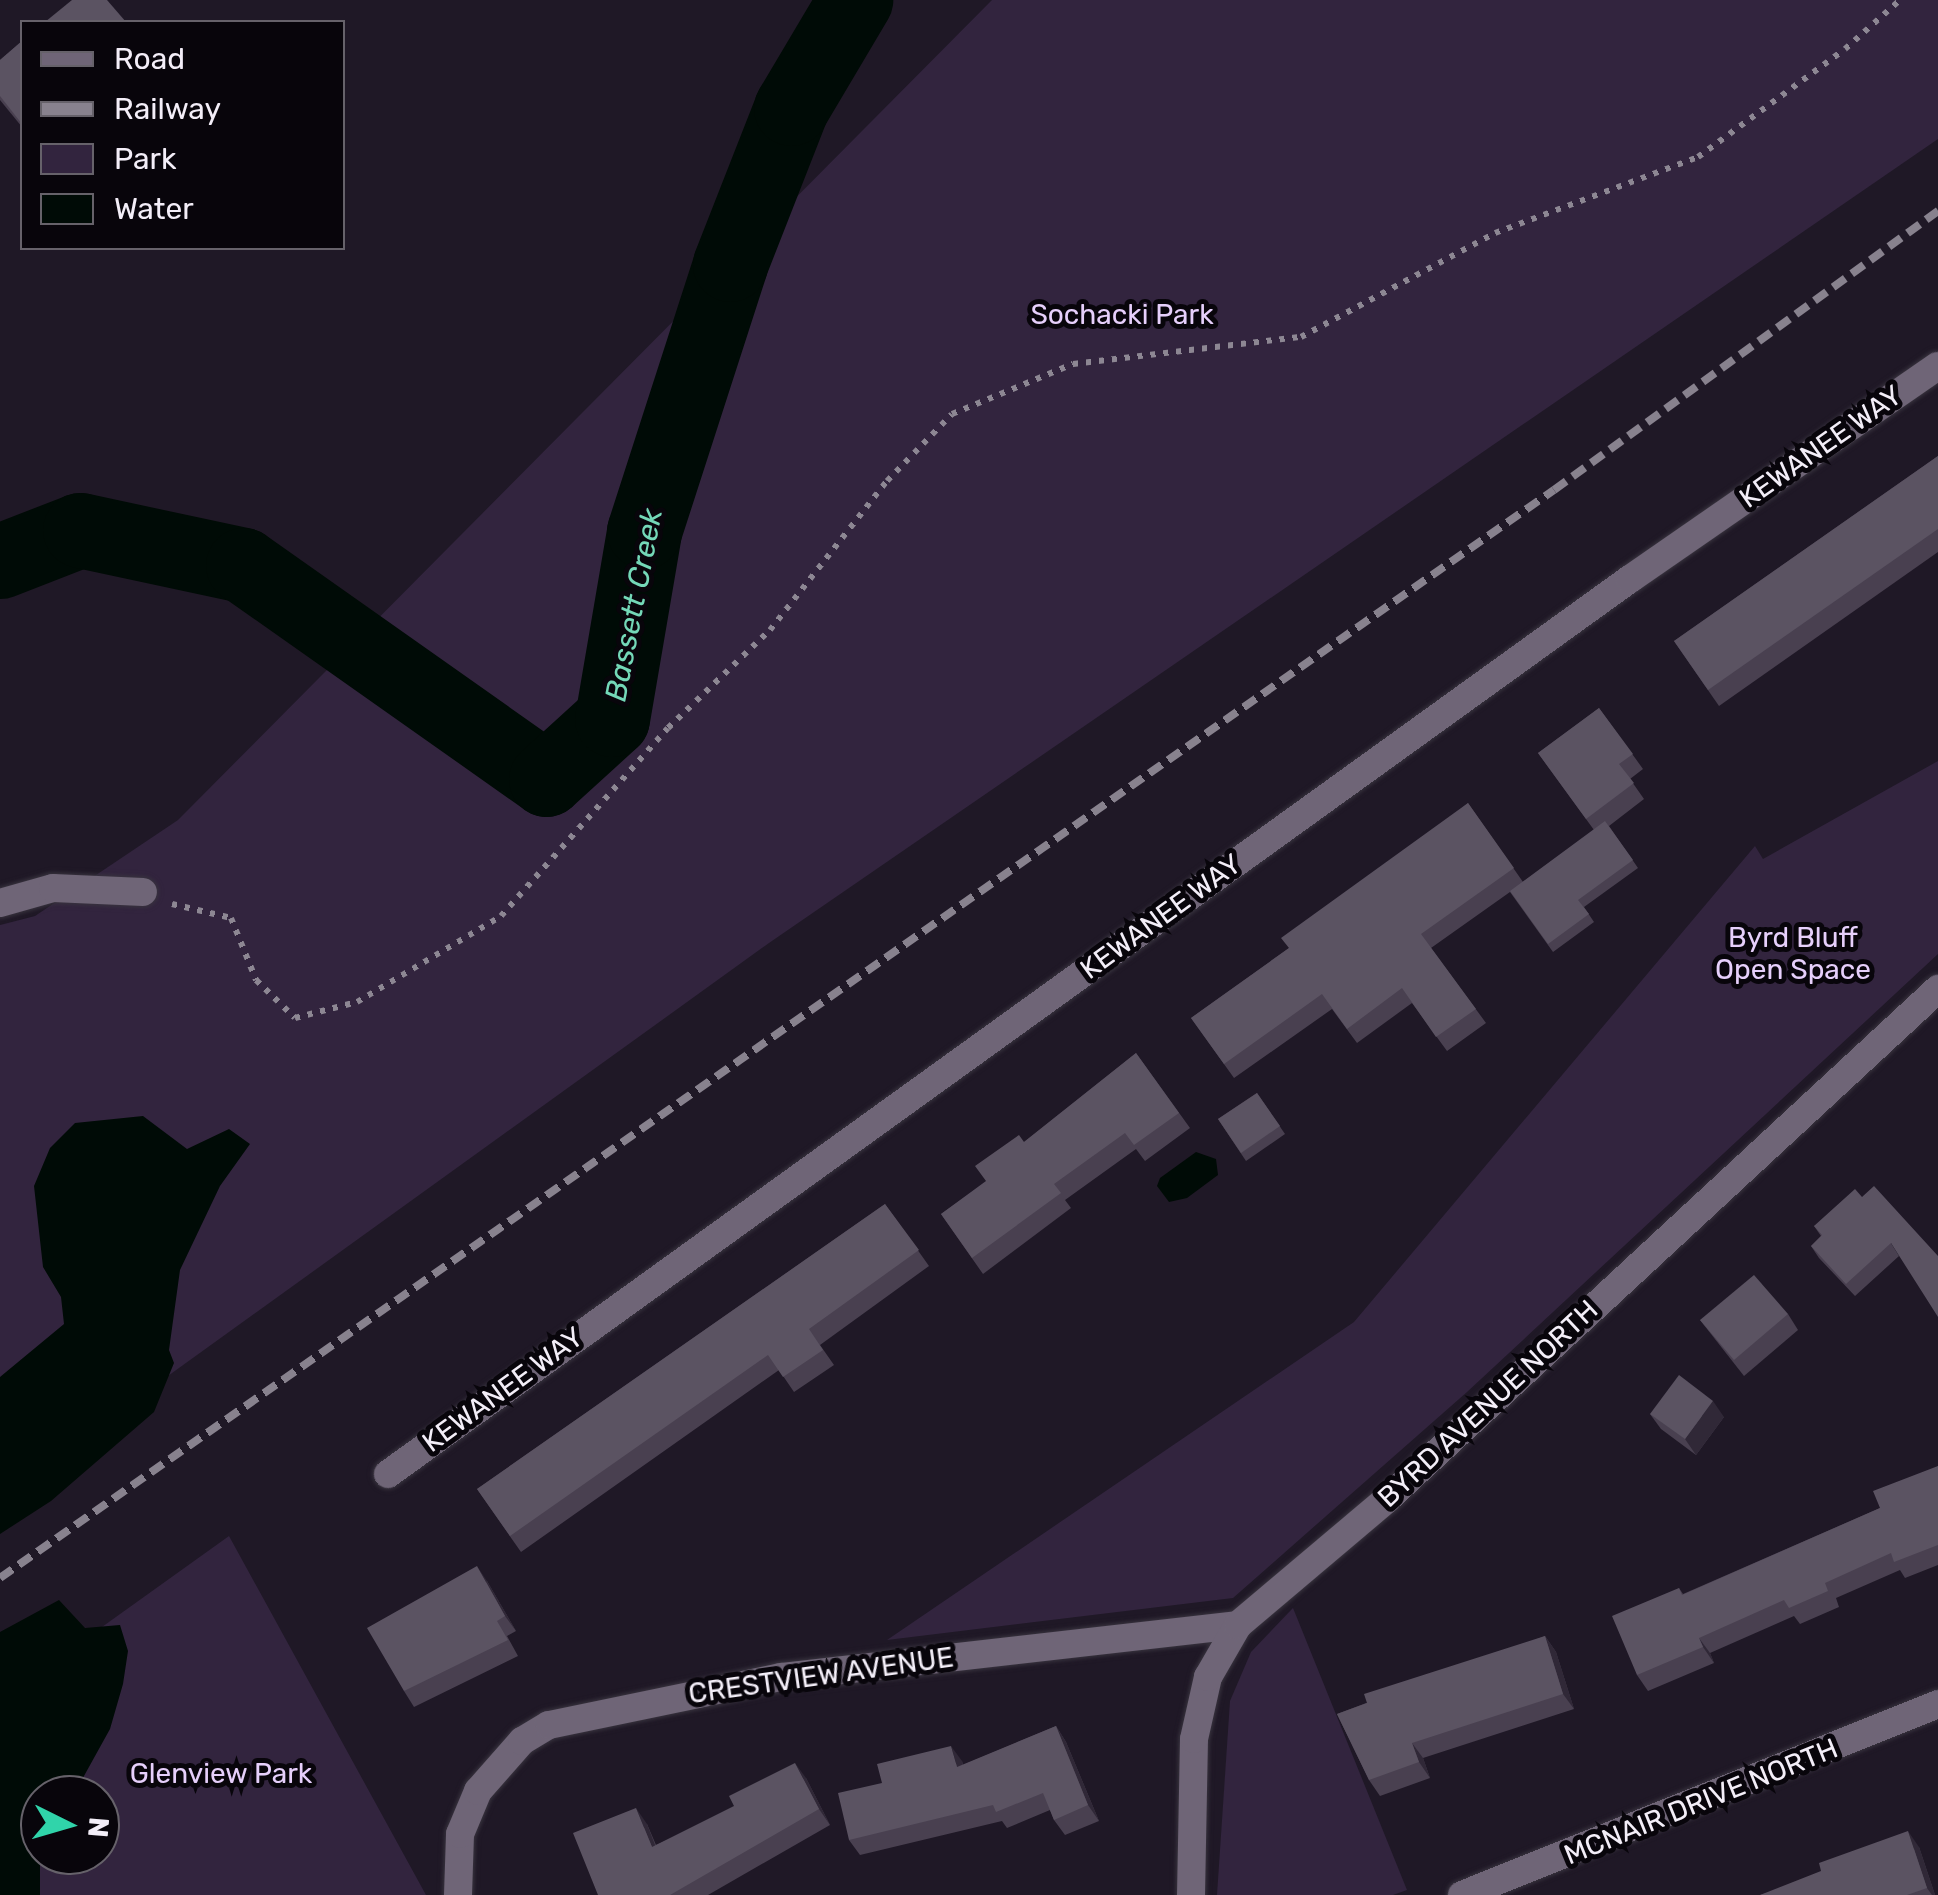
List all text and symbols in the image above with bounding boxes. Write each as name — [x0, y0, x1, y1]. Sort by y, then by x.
legend — [20, 20, 345, 250]
text: Road — [114, 41, 185, 77]
text: Railway — [114, 91, 221, 127]
text: Park — [114, 141, 176, 177]
text: Water — [114, 191, 194, 227]
park label: Sochacki Park — [1030, 298, 1214, 332]
street label: KEWANEE WAY — [1733, 378, 1909, 516]
water label: Bassett Creek — [598, 506, 670, 704]
street label: KEWANEE WAY — [1074, 847, 1248, 987]
park label: Byrd Bluff Open Space — [1715, 921, 1871, 987]
street label: BYRD AVENUE NORTH — [1371, 1293, 1605, 1515]
street label: KEWANEE WAY — [416, 1320, 590, 1460]
street label: CRESTVIEW AVENUE — [686, 1641, 956, 1711]
street label: MCNAIR DRIVE NORTH — [1559, 1732, 1843, 1872]
park label: Glenview Park — [129, 1757, 313, 1791]
north arrow — [20, 1775, 120, 1875]
text: N — [81, 1816, 116, 1839]

